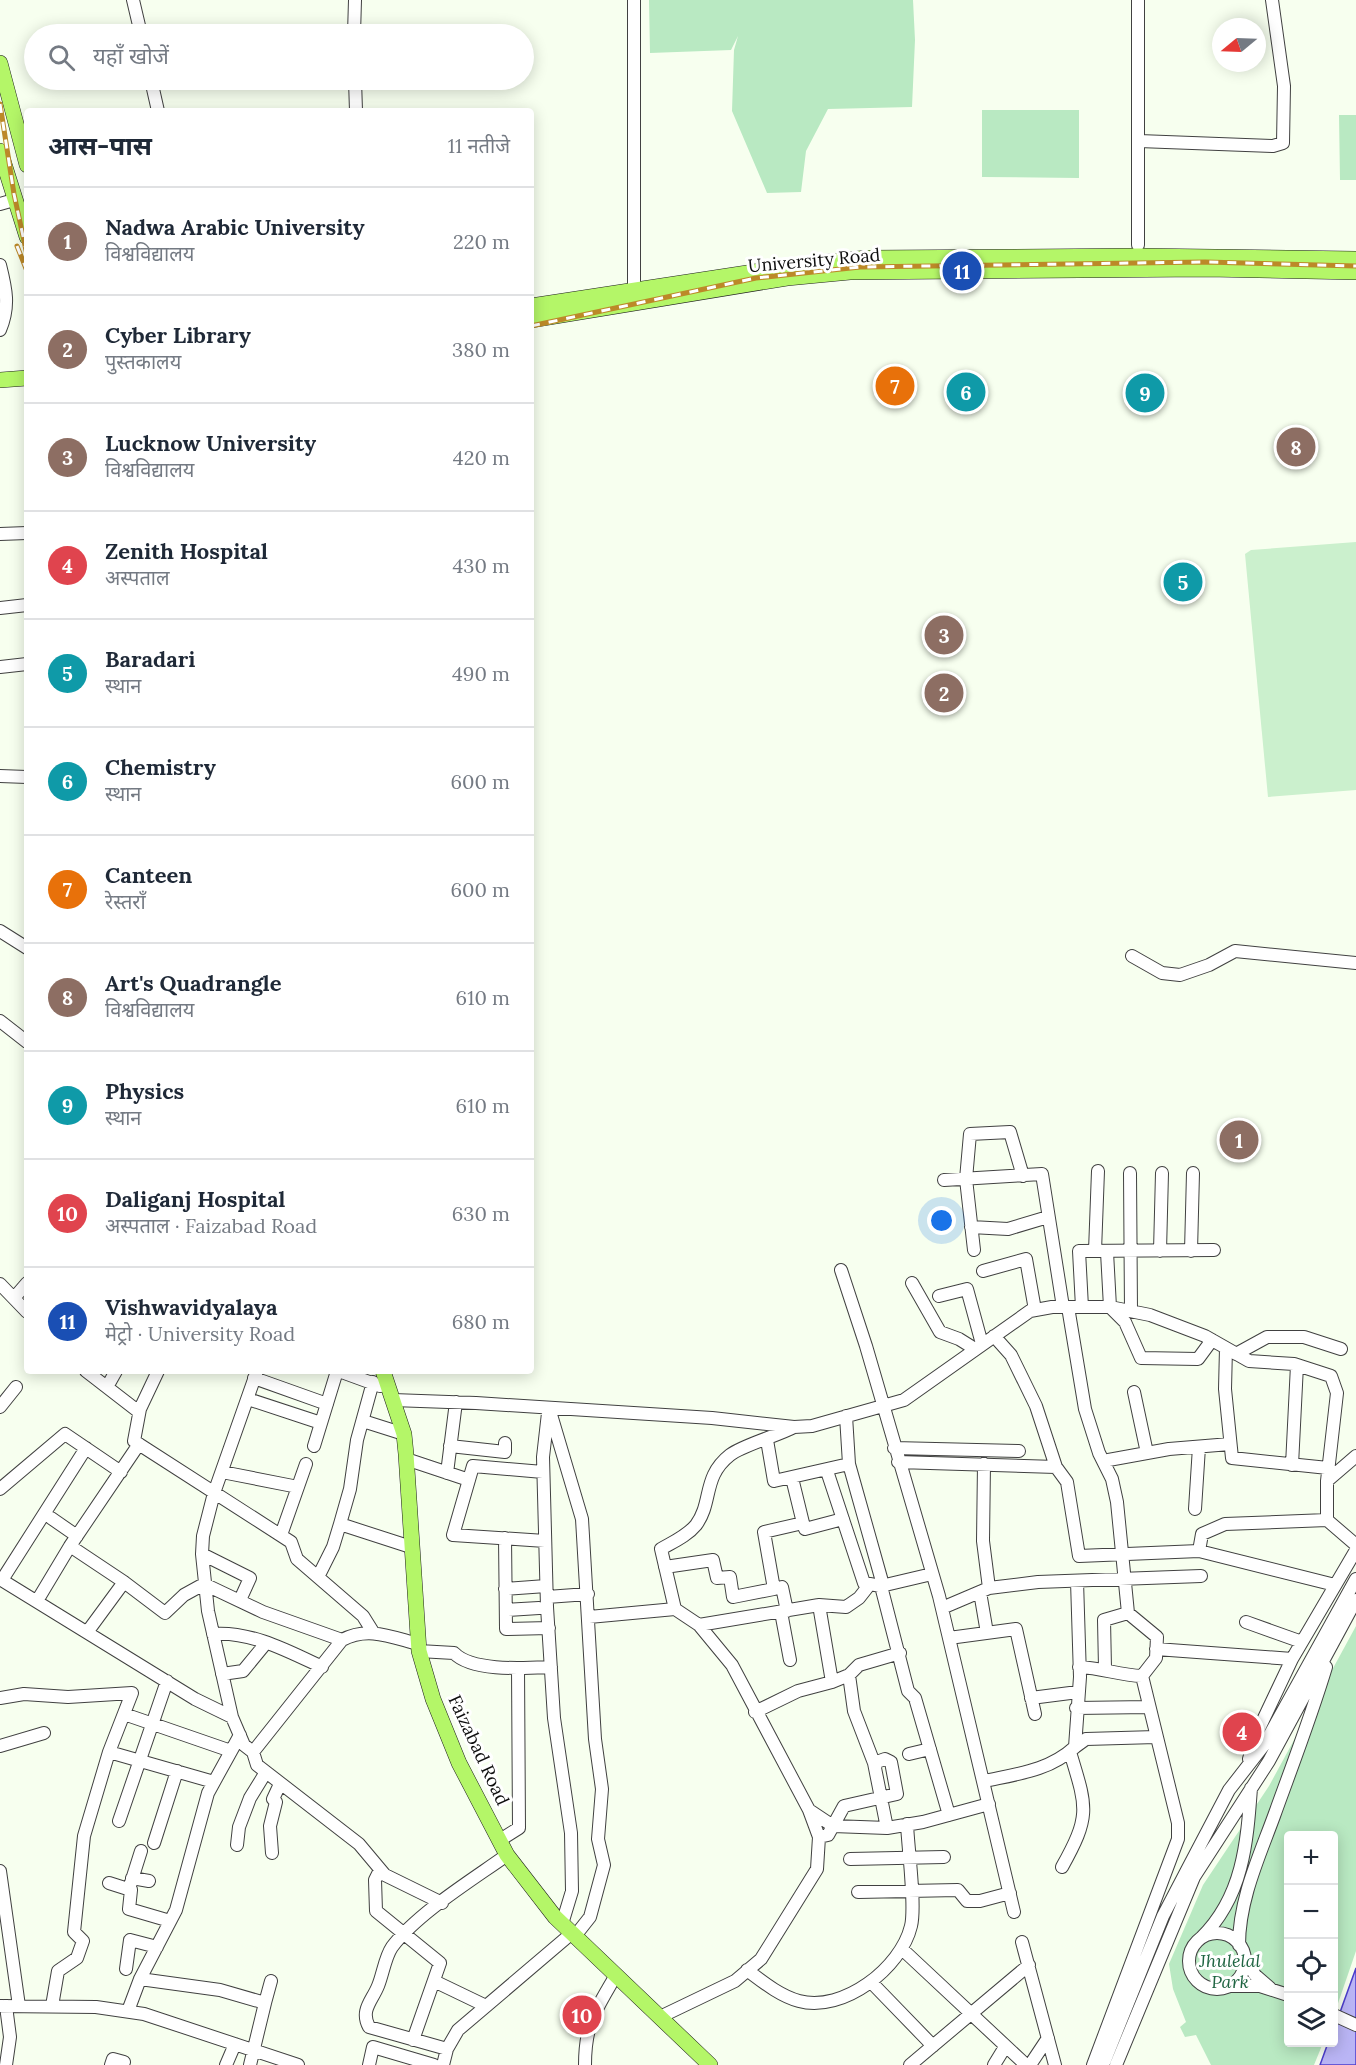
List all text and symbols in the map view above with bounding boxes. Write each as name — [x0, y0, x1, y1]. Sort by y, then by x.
north arrow — [1212, 18, 1266, 72]
search box — [24, 24, 534, 90]
icon: search — [45, 41, 78, 74]
text: यहाँ खोजें — [93, 42, 169, 70]
text: आस-पास — [48, 129, 152, 162]
text: 11 नतीजे — [448, 133, 510, 158]
text: Nadwa Arabic University — [105, 213, 365, 241]
text: 1 — [63, 229, 72, 254]
text: 220 m — [453, 229, 510, 254]
text: विश्वविद्यालय — [105, 241, 194, 266]
street label: University Road — [747, 243, 881, 277]
pin: 11 — [942, 248, 982, 294]
text: Cyber Library — [105, 321, 251, 349]
text: 2 — [62, 337, 73, 362]
text: 380 m — [452, 337, 510, 362]
text: पुस्तकालय — [105, 349, 181, 374]
pin: 7 — [876, 364, 914, 408]
pin: 6 — [946, 370, 986, 414]
pin: 9 — [1126, 370, 1164, 416]
pin: 8 — [1276, 424, 1316, 470]
text: Lucknow University — [105, 429, 316, 457]
text: 3 — [62, 445, 73, 470]
text: 420 m — [453, 445, 510, 470]
text: विश्वविद्यालय — [105, 457, 194, 482]
text: Zenith Hospital — [105, 537, 268, 565]
text: 4 — [62, 553, 73, 578]
text: 430 m — [452, 553, 510, 578]
pin: 5 — [1164, 560, 1202, 604]
text: अस्पताल — [105, 565, 170, 590]
pin: 3 — [924, 612, 964, 658]
text: Baradari — [105, 645, 195, 673]
text: 5 — [62, 661, 73, 686]
text: 490 m — [452, 661, 510, 686]
pin: 2 — [924, 670, 964, 716]
text: स्थान — [105, 673, 141, 698]
text: Chemistry — [105, 753, 216, 781]
text: 6 — [62, 769, 73, 794]
text: 600 m — [450, 769, 510, 794]
text: स्थान — [105, 781, 141, 806]
text: Canteen — [105, 861, 192, 889]
text: 7 — [63, 877, 72, 902]
text: 600 m — [450, 877, 510, 902]
text: रेस्तराँ — [105, 889, 146, 914]
text: Art's Quadrangle — [105, 969, 282, 997]
text: 8 — [62, 985, 73, 1010]
text: 610 m — [456, 985, 510, 1010]
text: विश्वविद्यालय — [105, 997, 194, 1022]
text: Physics — [105, 1077, 184, 1105]
text: 9 — [62, 1093, 73, 1118]
text: 610 m — [456, 1093, 510, 1118]
text: स्थान — [105, 1105, 141, 1130]
pin: 1 — [1220, 1118, 1258, 1162]
text: Daliganj Hospital — [105, 1185, 285, 1213]
text: 10 — [57, 1201, 78, 1226]
text: 630 m — [452, 1201, 510, 1226]
your location — [927, 1206, 956, 1235]
text: अस्पताल · Faizabad Road — [105, 1213, 317, 1238]
text: Vishwavidyalaya — [105, 1293, 277, 1321]
text: 11 — [59, 1309, 76, 1334]
text: 680 m — [452, 1309, 510, 1334]
text: मेट्रो · University Road — [105, 1321, 295, 1346]
street label: Faizabad Road — [443, 1691, 515, 1809]
pin: 4 — [1222, 1710, 1262, 1754]
map controls — [1284, 1831, 1338, 2047]
button: + — [1284, 1831, 1338, 1885]
button: − — [1284, 1885, 1338, 1939]
button: locate — [1284, 1939, 1338, 1993]
park label: Jhulelal Park — [1198, 1949, 1261, 1993]
pin: 10 — [562, 1992, 602, 2038]
button: layers — [1284, 1993, 1338, 2047]

